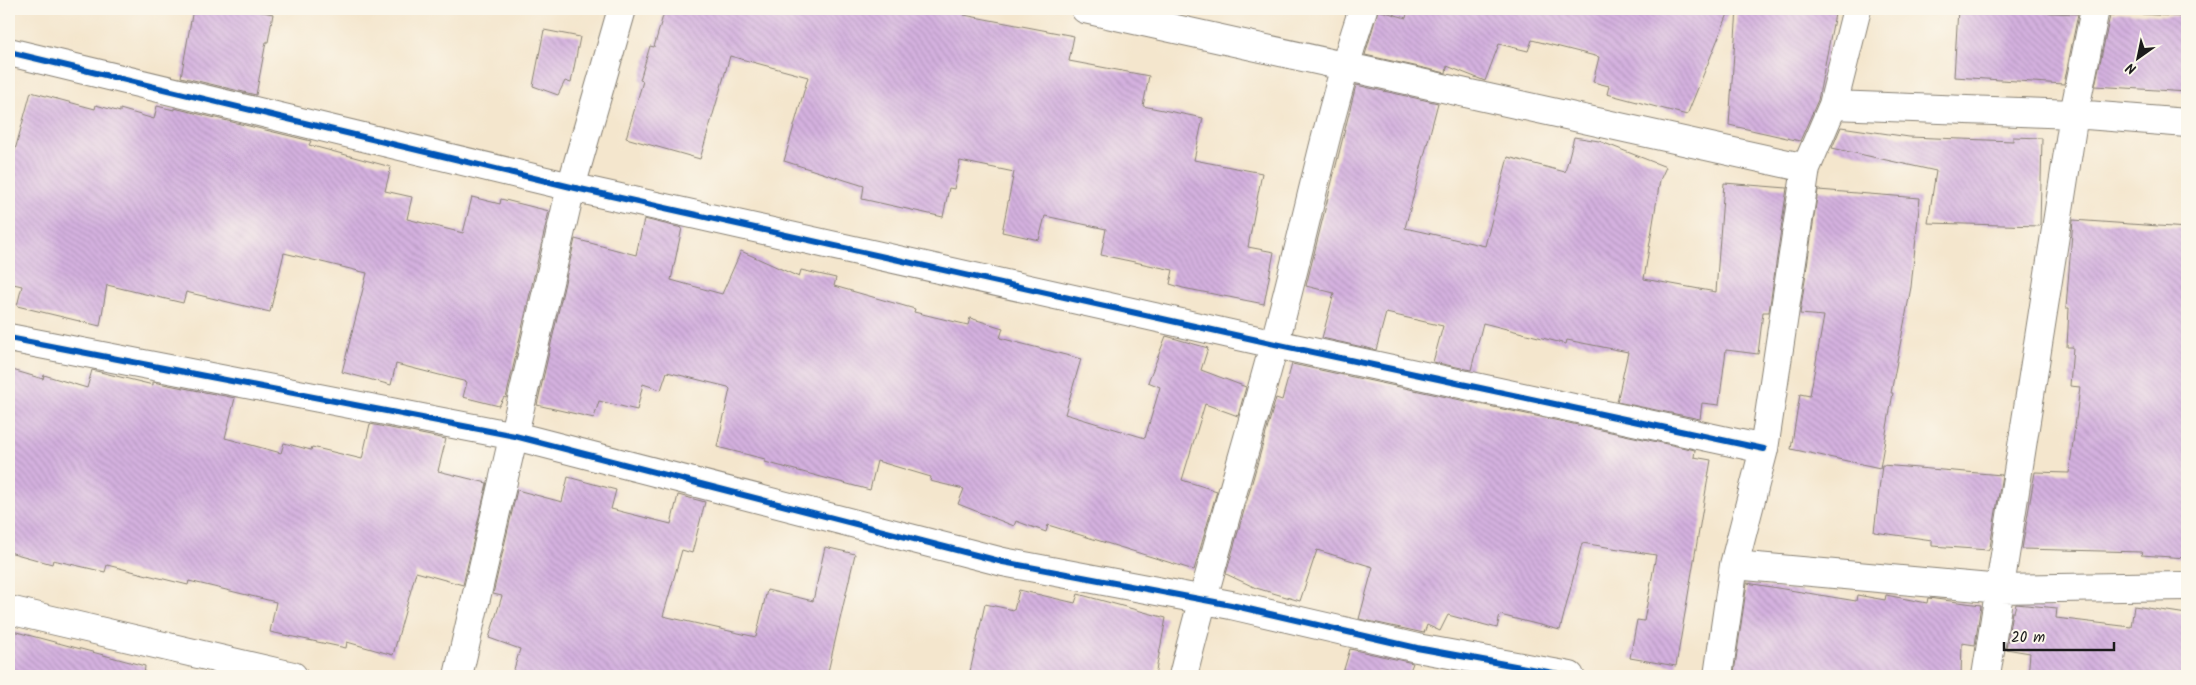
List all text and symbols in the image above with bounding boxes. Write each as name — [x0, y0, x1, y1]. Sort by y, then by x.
north arrow — [2114, 32, 2164, 82]
text: N — [2122, 56, 2141, 80]
scale bar — [2004, 620, 2114, 652]
text: 20 m — [2011, 626, 2045, 650]

